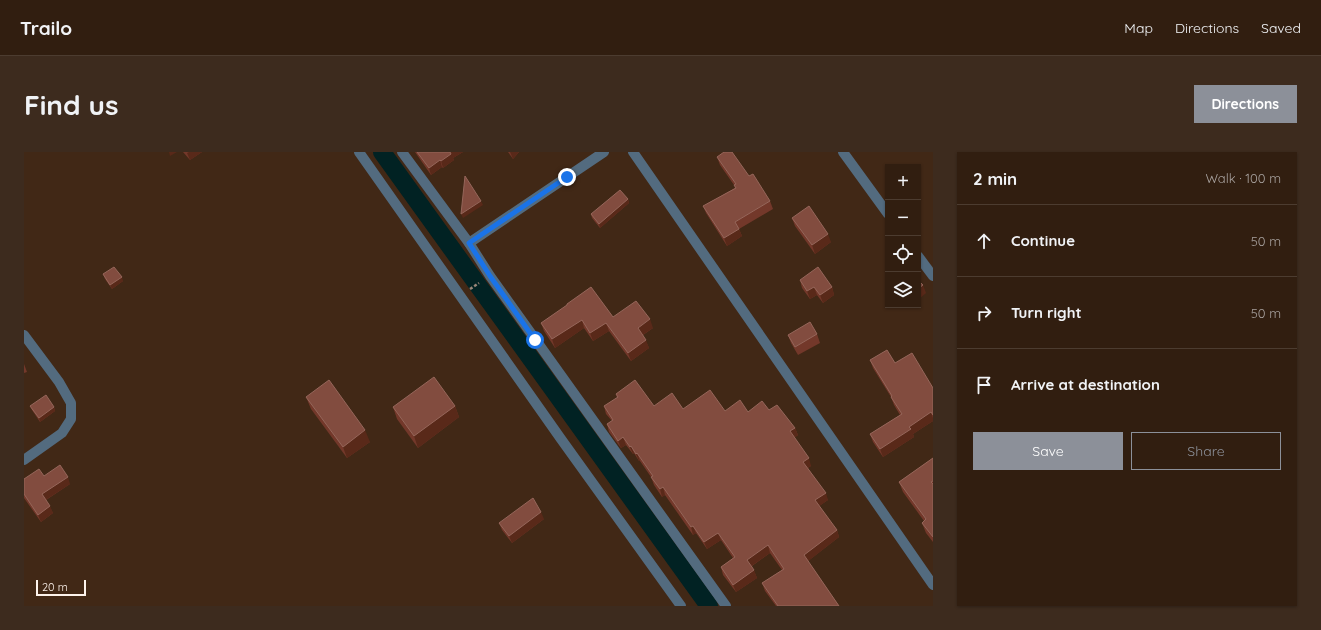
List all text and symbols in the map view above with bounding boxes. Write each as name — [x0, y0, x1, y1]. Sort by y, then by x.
text: Trailo — [20, 16, 72, 40]
text: Map — [1124, 19, 1153, 37]
text: Directions — [1175, 19, 1239, 37]
text: Saved — [1261, 19, 1301, 37]
button: Directions — [1194, 85, 1297, 123]
text: Find us — [24, 87, 118, 122]
map controls — [885, 164, 921, 308]
button: + — [885, 164, 921, 200]
route end — [558, 168, 576, 186]
text: 2 min — [973, 168, 1017, 189]
text: Walk · 100 m — [1205, 170, 1281, 186]
button: − — [885, 200, 921, 236]
icon: ahead — [973, 230, 995, 252]
text: Continue — [1011, 231, 1075, 250]
text: 50 m — [1251, 233, 1281, 249]
button: locate — [885, 236, 921, 272]
button: layers — [885, 272, 921, 308]
icon: right — [973, 302, 995, 324]
text: Turn right — [1011, 303, 1082, 322]
text: 50 m — [1251, 305, 1281, 321]
route start — [526, 331, 544, 349]
icon: arrive — [973, 374, 995, 396]
text: Arrive at destination — [1011, 375, 1160, 394]
button: Save — [973, 432, 1123, 470]
button: Share — [1131, 432, 1281, 470]
scale bar — [36, 578, 86, 597]
text: 20 m — [42, 580, 68, 594]

